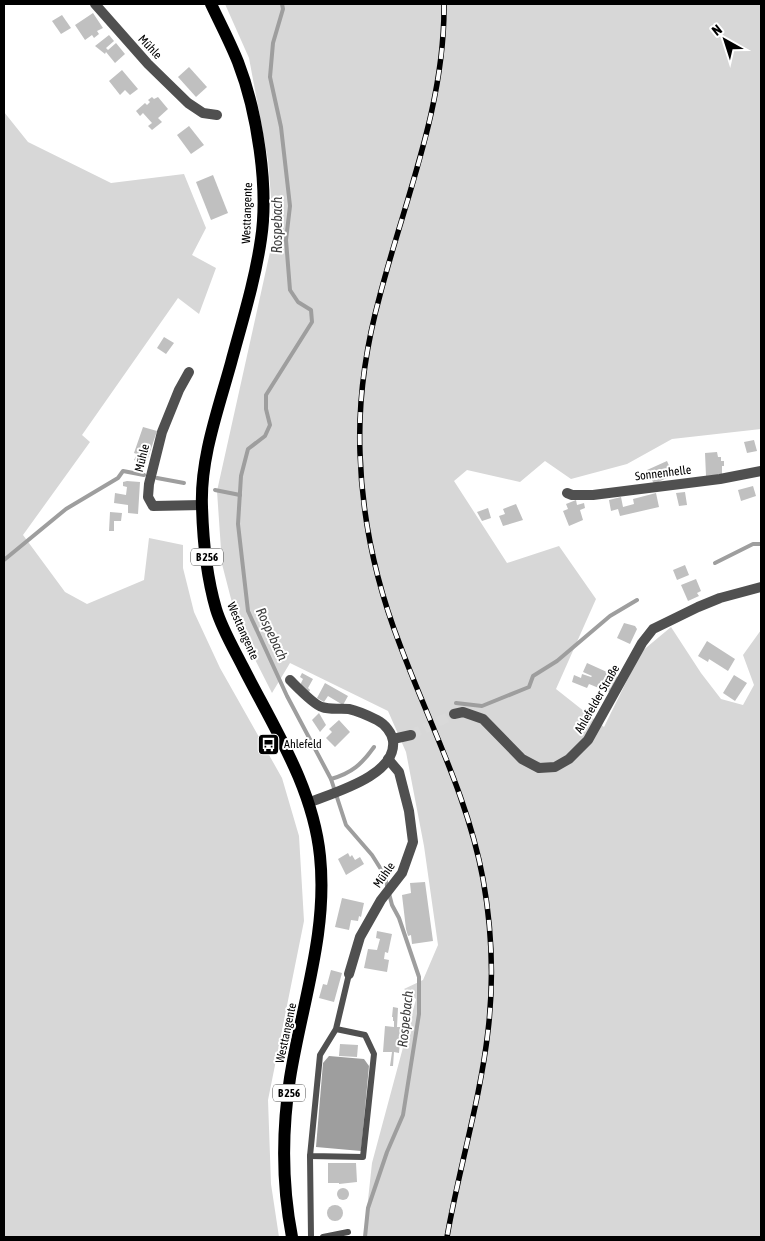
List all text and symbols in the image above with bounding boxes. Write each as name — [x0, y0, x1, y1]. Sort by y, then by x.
north arrow — [700, 15, 750, 65]
text: N — [709, 21, 725, 39]
street label: Mühle — [135, 32, 165, 62]
street label: Westtangente — [239, 182, 255, 244]
water label: Rospebach — [269, 196, 285, 253]
street label: Mühle — [132, 443, 152, 473]
street label: Sonnenhelle — [634, 463, 692, 483]
road number: B 256 — [191, 548, 223, 566]
street label: Westtangente — [224, 600, 262, 662]
water label: Rospebach — [253, 605, 291, 663]
street label: Ahlefelder Straße — [572, 662, 622, 736]
bus stop icon: Ahlefeld — [256, 732, 280, 756]
place label: Ahlefeld — [284, 737, 322, 751]
street label: Mühle — [370, 859, 398, 891]
water label: Rospebach — [394, 990, 416, 1048]
street label: Westtangente — [273, 1002, 299, 1064]
road number: B 256 — [273, 1084, 305, 1102]

